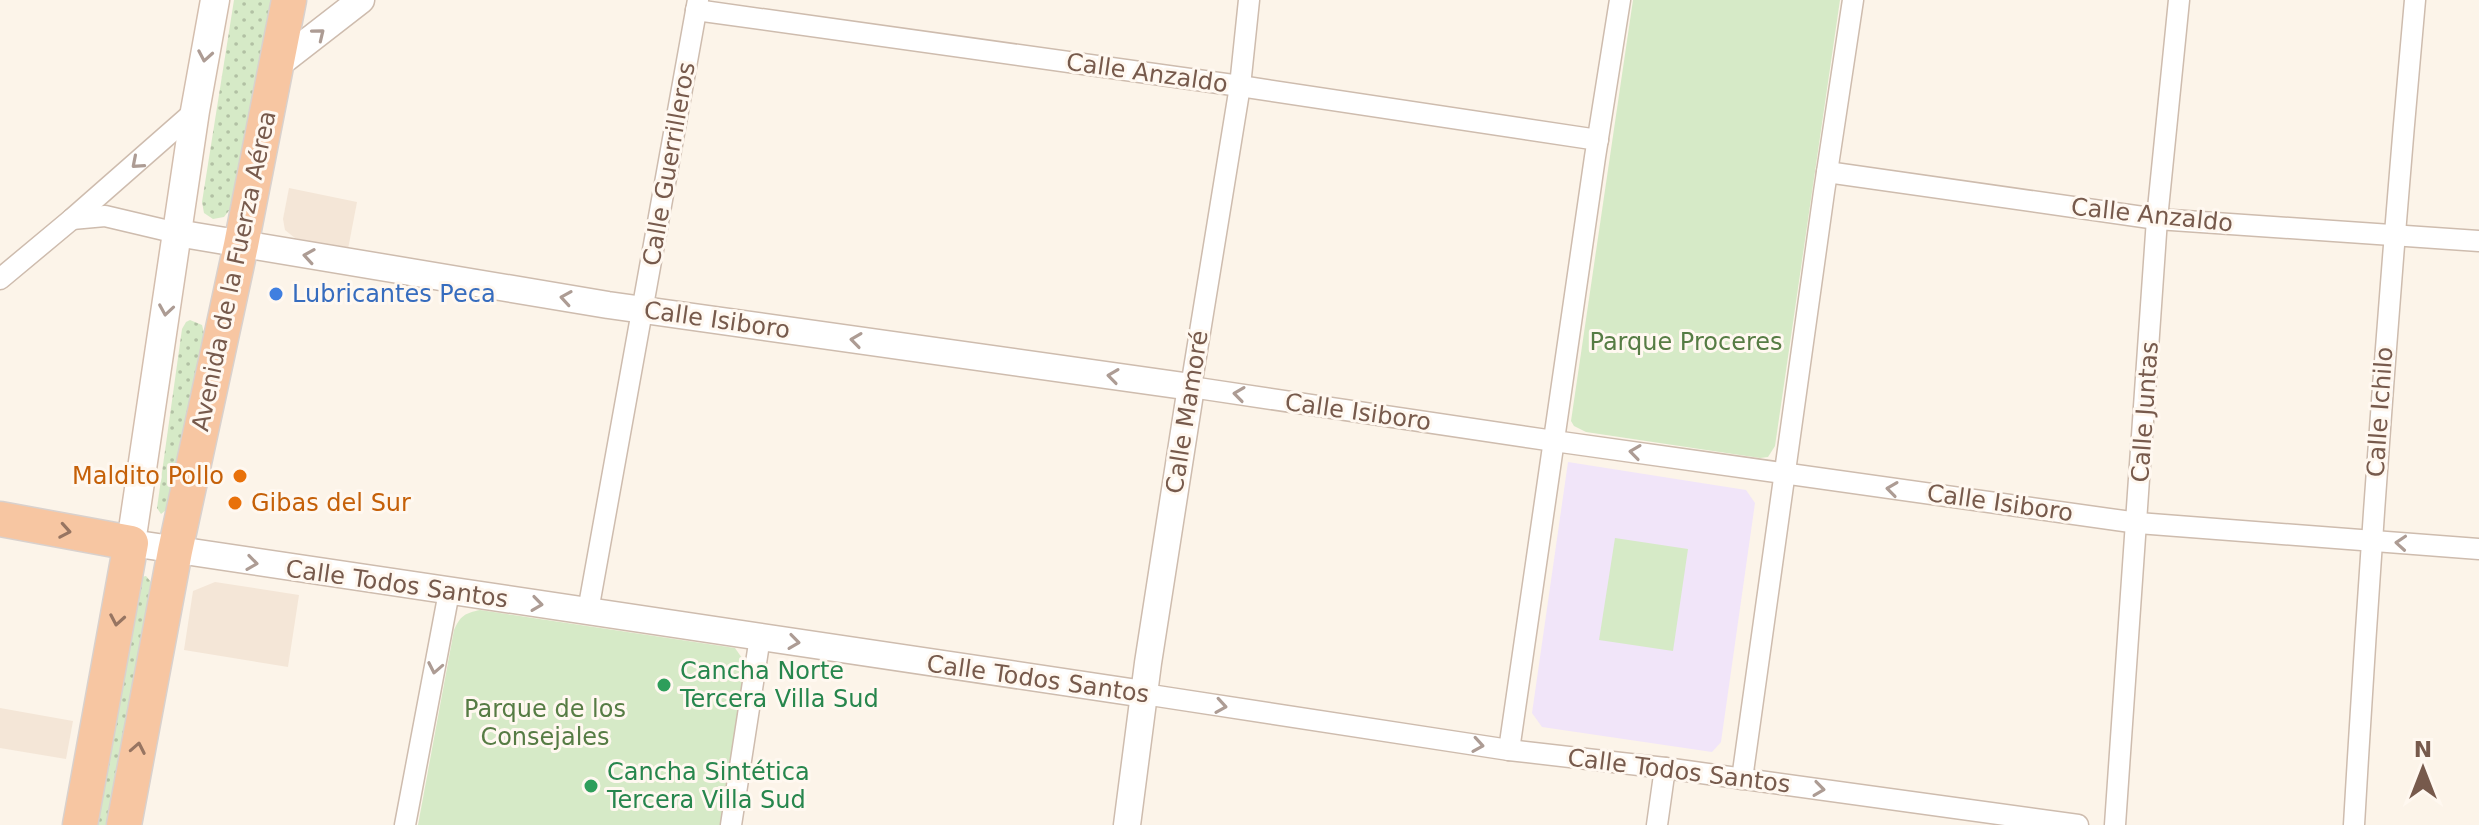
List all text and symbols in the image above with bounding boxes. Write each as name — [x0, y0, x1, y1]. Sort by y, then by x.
one-way arrow — [310, 29, 324, 44]
street label: Calle Anzaldo — [1064, 48, 1230, 98]
one-way arrow — [197, 49, 214, 62]
street label: Calle Guerrilleros — [637, 60, 701, 268]
street label: Avenida de la Fuerza Aérea — [186, 108, 282, 434]
one-way arrow — [131, 153, 146, 168]
street label: Calle Anzaldo — [2070, 193, 2234, 237]
one-way arrow — [302, 248, 316, 265]
place label: Lubricantes Peca — [292, 280, 496, 308]
marker: Lubricantes Peca — [267, 285, 285, 303]
one-way arrow — [559, 290, 572, 307]
street label: Calle Isiboro — [642, 296, 792, 344]
one-way arrow — [158, 303, 175, 317]
street label: Calle Mamoré — [1160, 328, 1214, 496]
park label: Parque Proceres — [1589, 328, 1783, 356]
one-way arrow — [849, 332, 863, 349]
street label: Calle Juntas — [2126, 341, 2164, 483]
street label: Calle Ichilo — [2361, 346, 2399, 478]
one-way arrow — [1106, 368, 1120, 385]
one-way arrow — [1232, 386, 1246, 403]
street label: Calle Isiboro — [1283, 388, 1433, 436]
one-way arrow — [1628, 444, 1642, 461]
place label: Maldito Pollo — [72, 462, 224, 490]
marker: Maldito Pollo — [231, 467, 249, 485]
street label: Calle Isiboro — [1925, 479, 2075, 527]
one-way arrow — [1886, 480, 1899, 497]
place label: Gibas del Sur — [251, 489, 411, 517]
marker: Gibas del Sur — [226, 494, 244, 512]
one-way arrow — [59, 522, 72, 539]
one-way arrow — [2394, 535, 2407, 552]
one-way arrow — [245, 554, 259, 571]
street label: Calle Todos Santos — [284, 555, 510, 613]
one-way arrow — [530, 595, 544, 612]
one-way arrow — [110, 613, 127, 627]
one-way arrow — [787, 633, 801, 650]
street label: Calle Todos Santos — [925, 650, 1151, 708]
place label: Cancha Norte Tercera Villa Sud — [679, 657, 879, 713]
one-way arrow — [427, 661, 444, 675]
marker: Cancha Norte Tercera Villa Sud — [655, 676, 673, 694]
park label: Parque de los Consejales — [464, 695, 626, 751]
one-way arrow — [1214, 697, 1228, 714]
north arrow — [2383, 729, 2463, 809]
one-way arrow — [1471, 736, 1485, 753]
text: N — [2414, 737, 2432, 762]
one-way arrow — [129, 742, 146, 756]
street label: Calle Todos Santos — [1566, 743, 1792, 799]
place label: Cancha Sintética Tercera Villa Sud — [606, 758, 810, 814]
marker: Cancha Sintética Tercera Villa Sud — [582, 777, 600, 795]
one-way arrow — [1812, 780, 1826, 797]

